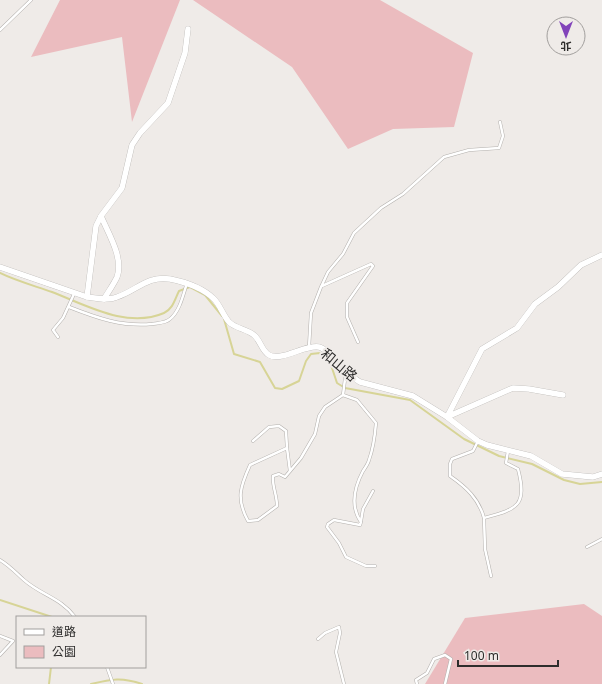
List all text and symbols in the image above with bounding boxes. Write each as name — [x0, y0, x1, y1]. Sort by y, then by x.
north arrow — [546, 16, 586, 56]
text: 北 — [561, 39, 572, 54]
street label: 和山路 — [317, 344, 362, 385]
legend — [16, 616, 146, 668]
text: 道路 — [52, 623, 76, 640]
scale bar — [458, 642, 558, 668]
text: 公園 — [52, 643, 76, 660]
text: 100 m — [464, 647, 499, 664]

